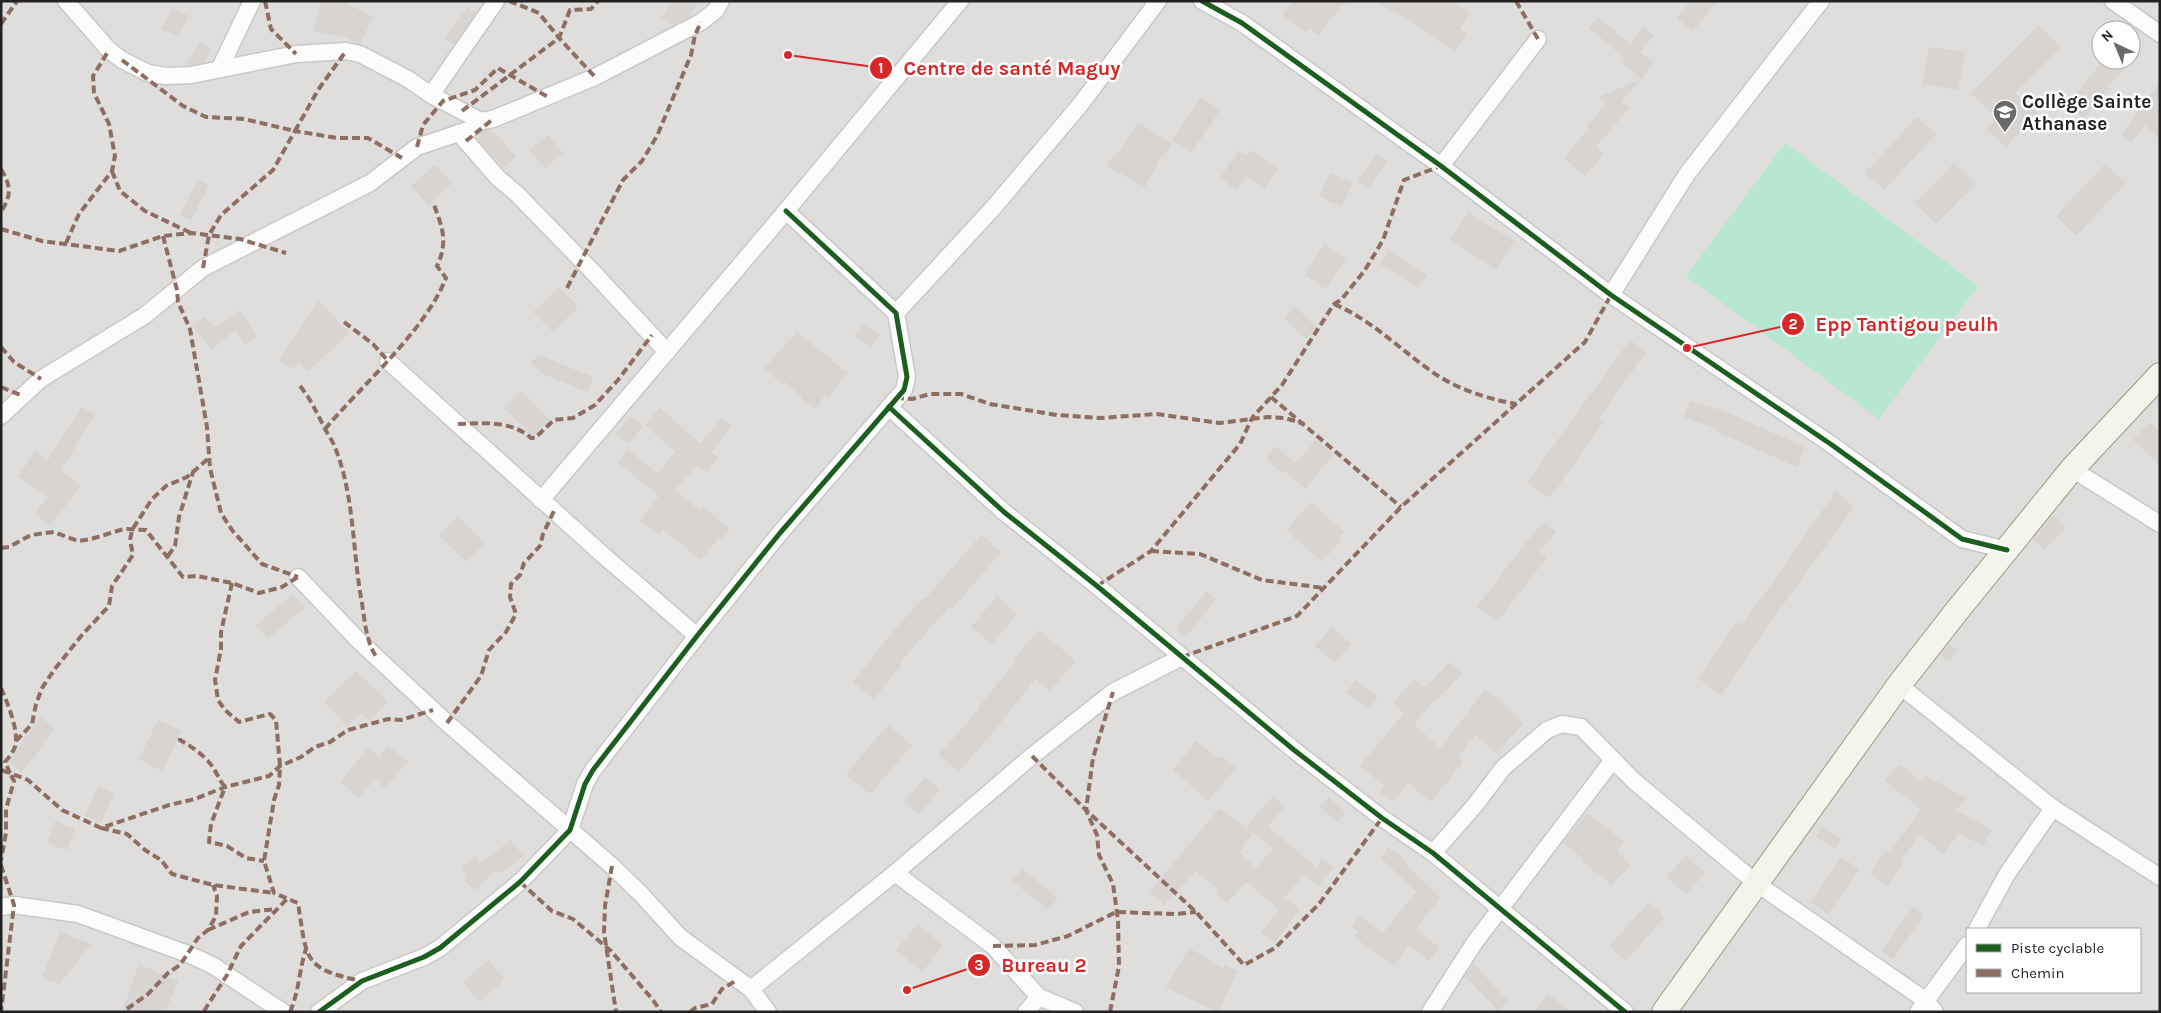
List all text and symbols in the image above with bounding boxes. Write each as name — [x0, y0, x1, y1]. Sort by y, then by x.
north arrow — [2091, 20, 2141, 70]
text: N — [2098, 26, 2117, 46]
callout: Centre de santé Maguy — [869, 51, 1130, 86]
text: Centre de santé Maguy — [904, 57, 1120, 80]
text: 1 — [878, 59, 884, 77]
place label: Collège Sainte Athanase — [2022, 91, 2151, 135]
school or university icon: Collège Sainte Athanase — [1992, 99, 2018, 133]
callout: Epp Tantigou peulh — [1781, 307, 2009, 342]
text: Epp Tantigou peulh — [1816, 313, 1998, 336]
text: 2 — [1788, 315, 1798, 333]
legend — [1966, 928, 2141, 993]
text: Piste cyclable — [2011, 939, 2104, 957]
callout: Bureau 2 — [966, 948, 1097, 983]
text: Bureau 2 — [1001, 954, 1087, 977]
text: 3 — [974, 956, 984, 974]
text: Chemin — [2011, 964, 2065, 982]

